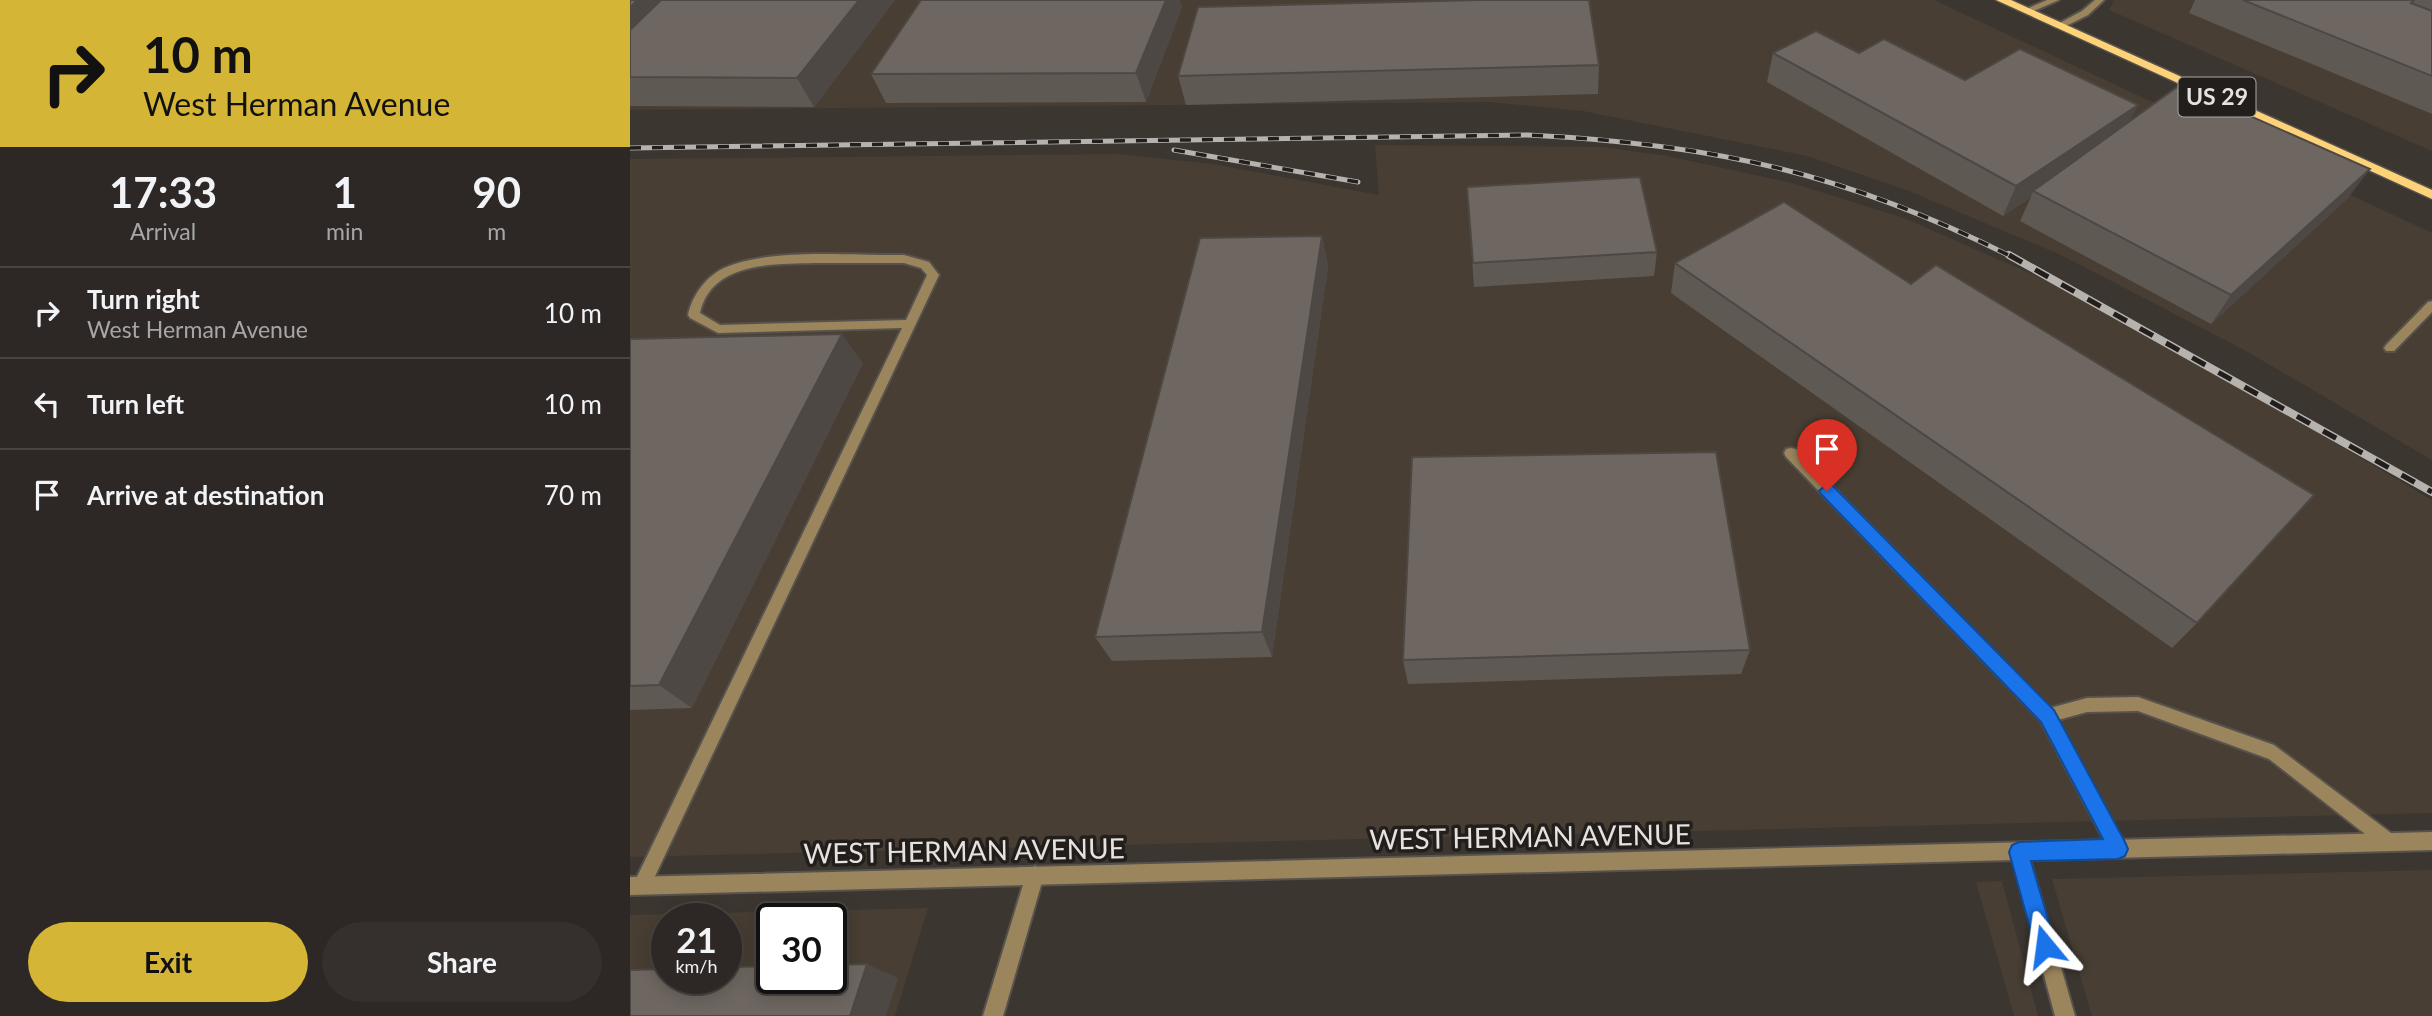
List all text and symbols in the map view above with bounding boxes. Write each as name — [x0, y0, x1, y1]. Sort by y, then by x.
text: 10 m — [143, 25, 253, 83]
icon: right — [28, 28, 119, 119]
road number: US 29 — [2178, 78, 2256, 116]
text: West Herman Avenue — [143, 84, 450, 123]
text: 17:33 — [109, 167, 217, 217]
text: 1 — [333, 167, 357, 217]
text: 90 — [472, 167, 521, 217]
text: Arrival — [130, 217, 196, 245]
text: min — [326, 217, 363, 245]
text: m — [487, 217, 506, 245]
text: Turn right — [87, 283, 200, 315]
icon: right — [28, 294, 66, 332]
text: 10 m — [544, 297, 602, 329]
text: West Herman Avenue — [87, 315, 308, 343]
icon: left — [28, 385, 66, 423]
text: Turn left — [87, 388, 184, 420]
text: 10 m — [544, 388, 602, 420]
pin — [1797, 419, 1857, 491]
icon: arrive — [1808, 430, 1846, 468]
icon: arrive — [28, 476, 66, 514]
text: Arrive at destination — [87, 479, 324, 511]
text: 70 m — [544, 479, 602, 511]
street label: WEST HERMAN AVENUE — [1369, 816, 1691, 856]
street label: WEST HERMAN AVENUE — [803, 830, 1125, 870]
speed limit sign: 30 — [756, 903, 847, 994]
position arrow — [2008, 909, 2082, 983]
text: 21 — [676, 918, 717, 960]
button: Exit — [28, 922, 308, 1002]
button: Share — [322, 922, 602, 1002]
text: km/h — [675, 955, 718, 977]

